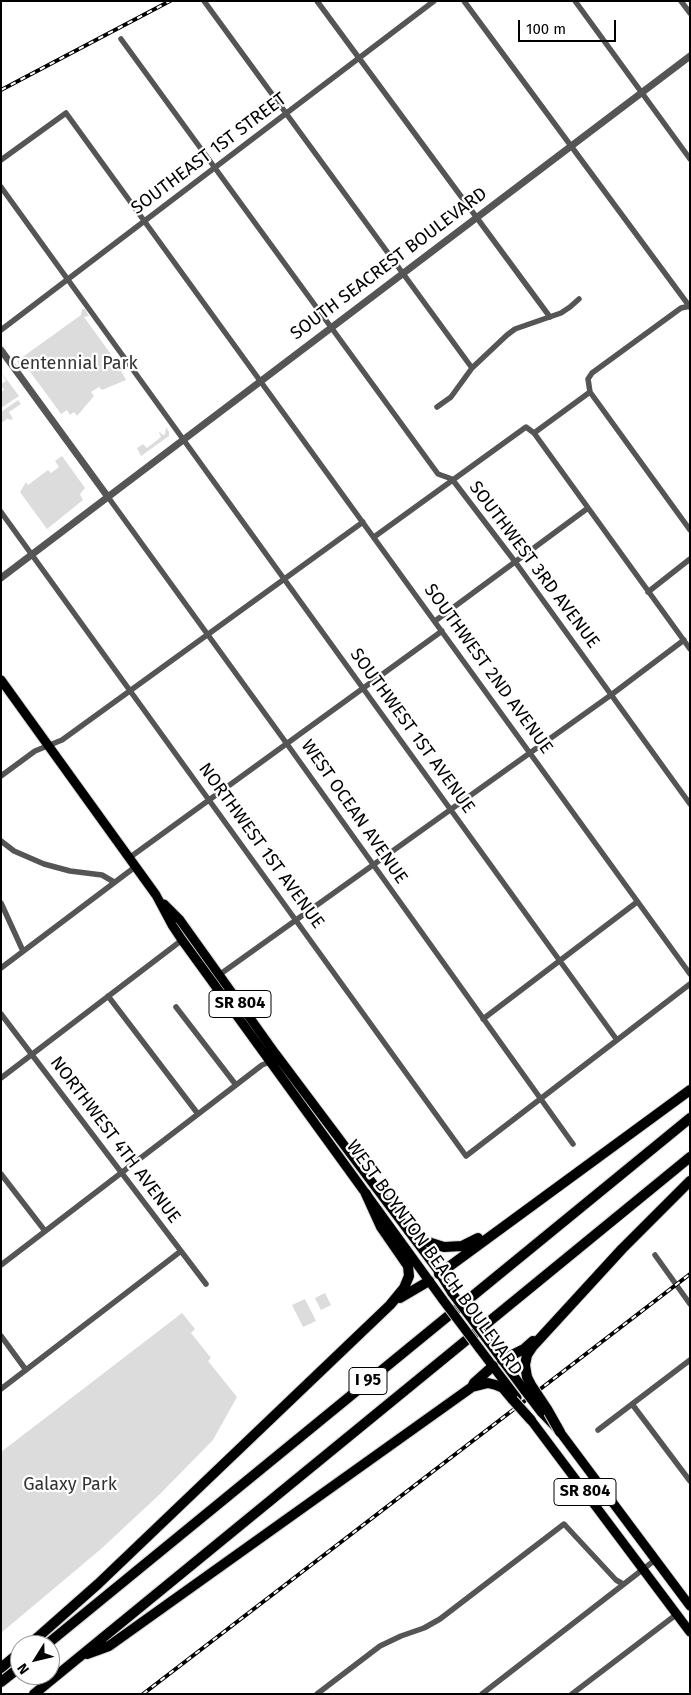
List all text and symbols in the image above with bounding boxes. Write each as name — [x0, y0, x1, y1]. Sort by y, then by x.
scale bar — [521, 10, 618, 42]
text: 100 m — [526, 20, 566, 38]
street label: SOUTHEAST 1ST STREET — [127, 89, 291, 219]
street label: SOUTH SEACREST BOULEVARD — [286, 183, 492, 345]
park label: Centennial Park — [10, 353, 138, 375]
street label: SOUTHWEST 3RD AVENUE — [464, 477, 604, 653]
street label: SOUTHWEST 2ND AVENUE — [419, 580, 557, 758]
street label: SOUTHWEST 1ST AVENUE — [345, 644, 479, 818]
street label: WEST OCEAN AVENUE — [296, 736, 412, 888]
street label: NORTHWEST 1ST AVENUE — [194, 759, 328, 933]
road number: SR 804 — [209, 991, 271, 1018]
street label: NORTHWEST 4TH AVENUE — [45, 1052, 185, 1228]
street label: WEST BOYNTON BEACH BOULEVARD — [341, 1136, 527, 1380]
road number: I 95 — [349, 1368, 387, 1394]
park label: Galaxy Park — [23, 1474, 117, 1496]
road number: SR 804 — [554, 1478, 616, 1505]
north arrow — [10, 1635, 60, 1685]
text: N — [14, 1660, 33, 1677]

